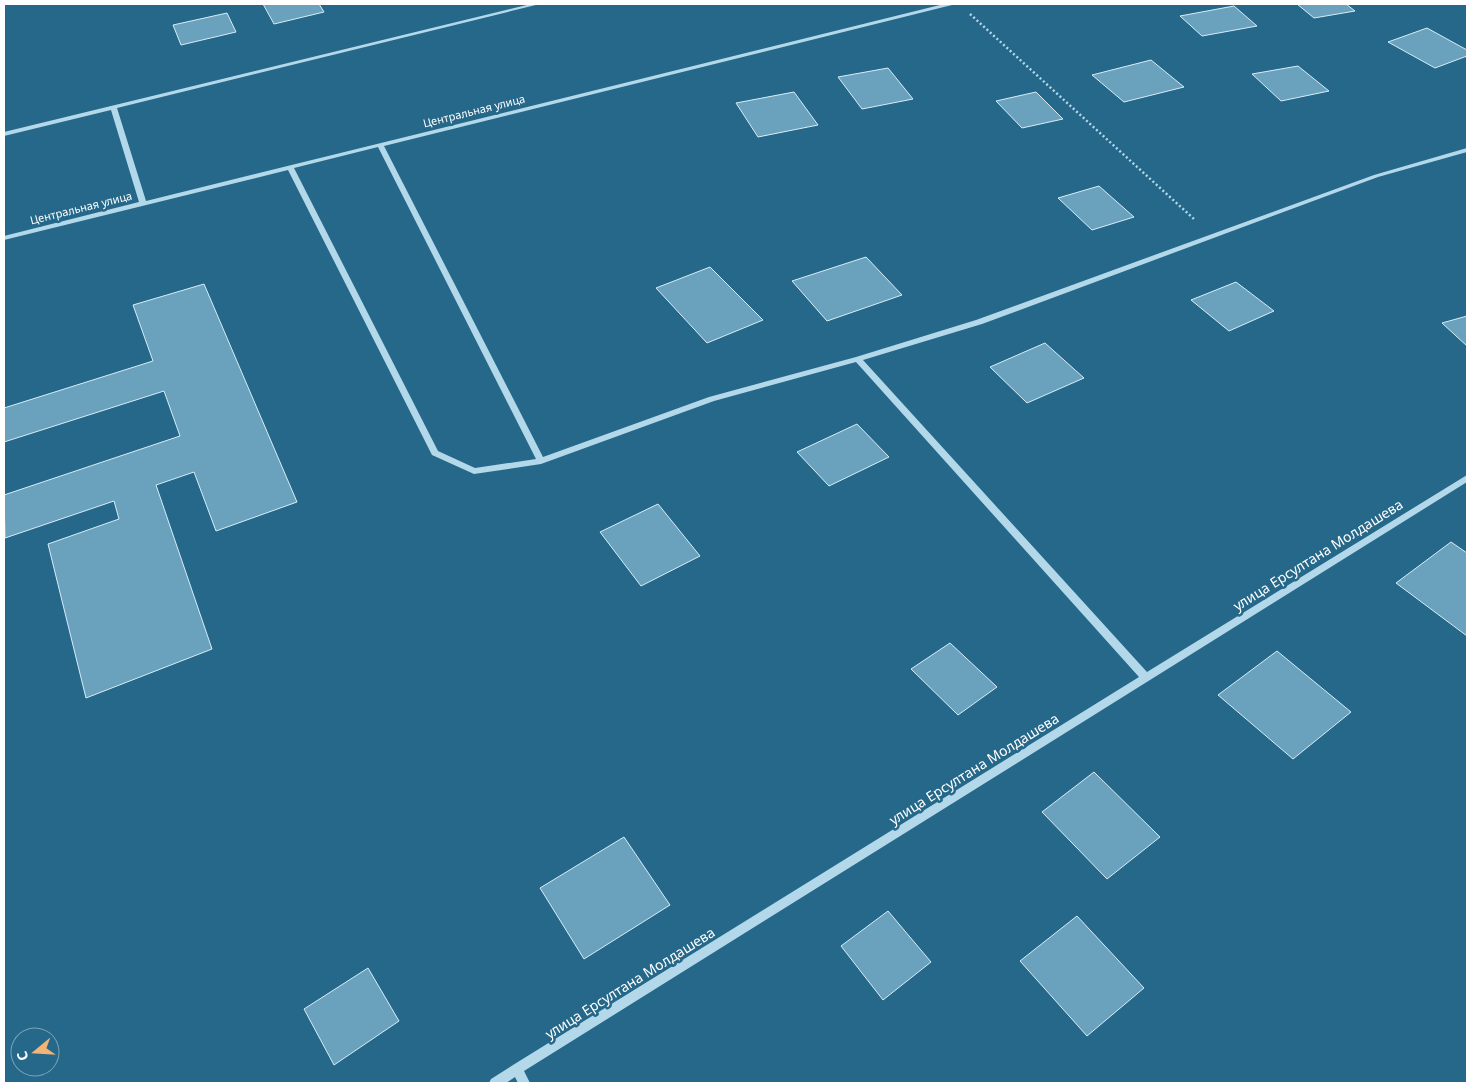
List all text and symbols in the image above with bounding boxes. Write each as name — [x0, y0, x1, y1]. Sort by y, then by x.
street label: Центральная улица — [421, 91, 526, 130]
street label: Центральная улица — [28, 188, 133, 227]
street label: улица Ерсултана Молдашева — [1229, 494, 1406, 615]
street label: улица Ерсултана Молдашева — [885, 708, 1062, 829]
street label: улица Ерсултана Молдашева — [541, 922, 718, 1043]
north arrow — [10, 1027, 60, 1077]
text: С — [12, 1049, 33, 1063]

